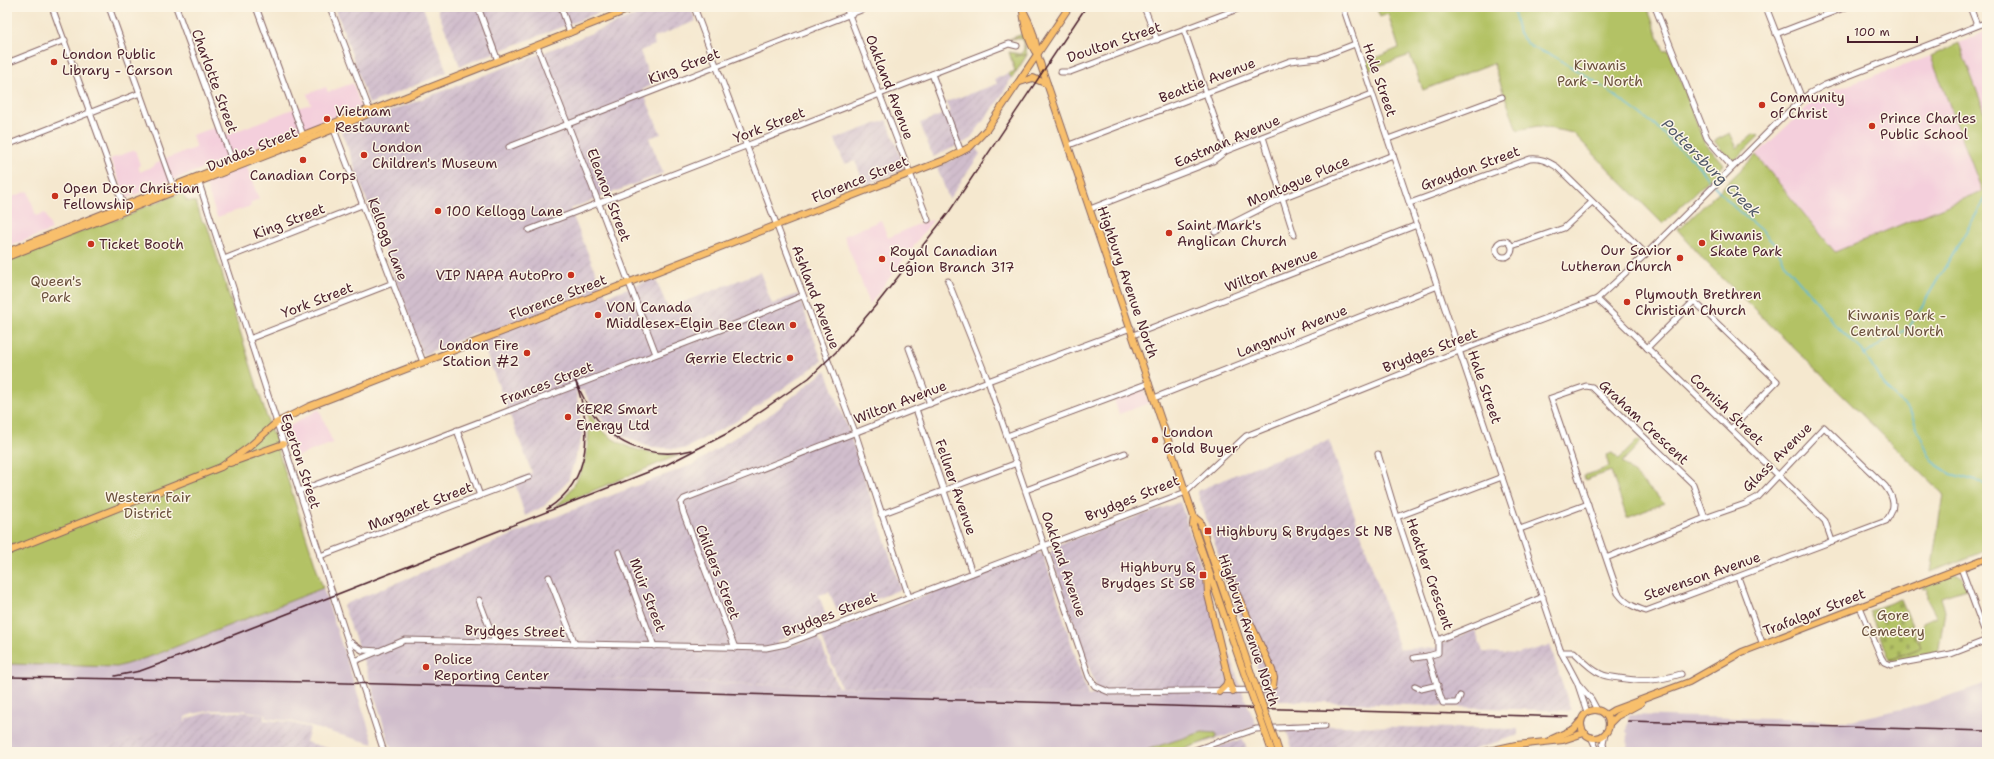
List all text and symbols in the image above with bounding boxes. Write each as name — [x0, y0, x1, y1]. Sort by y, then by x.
street label: Doulton Street — [1065, 17, 1163, 67]
scale bar — [1848, 18, 1917, 44]
text: 100 m — [1854, 24, 1890, 40]
street label: Charlotte Street — [188, 26, 242, 136]
street label: Oakland Avenue — [862, 32, 918, 142]
street label: Hale Street — [1359, 41, 1401, 119]
street label: King Street — [645, 44, 723, 88]
place label: London Public Library - Carson — [62, 45, 173, 79]
street label: Beattie Avenue — [1156, 53, 1258, 107]
park label: Kiwanis Park - North — [1557, 56, 1643, 90]
marker: London Public Library - Carson — [49, 57, 59, 67]
place label: Community of Christ — [1770, 88, 1845, 122]
marker: Community of Christ — [1757, 100, 1767, 110]
place label: Vietnam Restaurant — [335, 102, 410, 136]
street label: York Street — [731, 103, 807, 147]
place label: Prince Charles Public School — [1880, 109, 1976, 143]
street label: Eastman Avenue — [1171, 111, 1283, 171]
marker: Vietnam Restaurant — [322, 114, 332, 124]
water label: Pottersburg Creek — [1657, 114, 1765, 222]
marker: Prince Charles Public School — [1867, 121, 1877, 131]
street label: Dundas Street — [204, 123, 300, 175]
place label: London Children's Museum — [372, 138, 497, 172]
street label: Graydon Street — [1418, 142, 1522, 194]
street label: Eleanor Street — [583, 146, 635, 244]
marker: London Children's Museum — [359, 150, 369, 160]
street label: Florence Street — [809, 151, 911, 207]
street label: Montague Place — [1244, 151, 1352, 211]
marker: Canadian Corps — [298, 155, 308, 165]
place label: Canadian Corps — [250, 166, 356, 184]
place label: Open Door Christian Fellowship — [63, 179, 200, 213]
marker: Open Door Christian Fellowship — [50, 191, 60, 201]
street label: Kellogg Lane — [364, 195, 412, 283]
street label: King Street — [250, 199, 328, 243]
place label: 100 Kellogg Lane — [446, 202, 563, 220]
street label: Highbury Avenue North — [1093, 203, 1163, 361]
marker: 100 Kellogg Lane — [433, 206, 443, 216]
place label: Saint Mark's Anglican Church — [1177, 216, 1287, 250]
place label: Kiwanis Skate Park — [1710, 226, 1782, 260]
marker: Saint Mark's Anglican Church — [1164, 228, 1174, 238]
place label: Ticket Booth — [99, 235, 184, 253]
marker: Kiwanis Skate Park — [1697, 238, 1707, 248]
marker: Ticket Booth — [86, 239, 96, 249]
place label: Our Savior Lutheran Church — [1561, 241, 1672, 275]
place label: Royal Canadian Legion Branch 317 — [890, 242, 1015, 276]
street label: Ashland Avenue — [788, 243, 844, 352]
street label: Wilton Avenue — [1222, 244, 1320, 296]
marker: Our Savior Lutheran Church — [1675, 253, 1685, 263]
marker: Royal Canadian Legion Branch 317 — [877, 254, 887, 264]
place label: VIP NAPA AutoPro — [435, 266, 563, 284]
street label: Florence Street — [507, 270, 609, 324]
marker: VIP NAPA AutoPro — [566, 270, 576, 280]
park label: Queen's Park — [30, 272, 82, 306]
street label: York Street — [279, 278, 355, 322]
place label: Plymouth Brethren Christian Church — [1635, 285, 1762, 319]
marker: Plymouth Brethren Christian Church — [1622, 297, 1632, 307]
place label: VON Canada Middlesex-Elgin — [606, 298, 713, 332]
street label: Langmuir Avenue — [1234, 301, 1350, 361]
park label: Kiwanis Park - Central North — [1848, 306, 1947, 340]
marker: VON Canada Middlesex-Elgin — [593, 310, 603, 320]
place label: Bee Clean — [719, 316, 785, 334]
marker: Bee Clean — [788, 320, 798, 330]
street label: Brydges Street — [1380, 324, 1480, 376]
place label: London Fire Station #2 — [439, 336, 519, 370]
marker: London Fire Station #2 — [522, 348, 532, 358]
street label: Hale Street — [1464, 348, 1506, 426]
place label: Gerrie Electric — [685, 349, 782, 367]
marker: Gerrie Electric — [785, 353, 795, 363]
street label: Frances Street — [498, 357, 596, 409]
street label: Cornish Street — [1686, 369, 1768, 449]
street label: Wilton Avenue — [851, 376, 949, 428]
street label: Graham Crescent — [1595, 376, 1693, 468]
place label: KERR Smart Energy Ltd — [576, 400, 658, 434]
street label: Egerton Street — [277, 411, 325, 511]
marker: KERR Smart Energy Ltd — [563, 412, 573, 422]
street label: Glass Avenue — [1738, 418, 1816, 496]
place label: London Gold Buyer — [1163, 423, 1239, 457]
marker: London Gold Buyer — [1150, 435, 1160, 445]
street label: Fellner Avenue — [931, 437, 981, 537]
street label: Brydges Street — [1082, 471, 1182, 525]
street label: Margaret Street — [365, 478, 475, 534]
park label: Western Fair District — [105, 488, 191, 522]
street label: Oakland Avenue — [1037, 509, 1091, 619]
street label: Heather Crescent — [1402, 516, 1458, 632]
street label: Childers Street — [692, 522, 744, 622]
place label: Highbury & Brydges St NB — [1216, 522, 1392, 540]
marker: Highbury & Brydges St NB — [1203, 526, 1213, 536]
street label: Stevenson Avenue — [1641, 548, 1763, 604]
street label: Highbury Avenue North — [1214, 551, 1284, 709]
street label: Muir Street — [626, 556, 670, 634]
place label: Highbury & Brydges St SB — [1101, 558, 1195, 592]
marker: Highbury & Brydges St SB — [1198, 570, 1208, 580]
street label: Trafalgar Street — [1760, 584, 1868, 640]
street label: Brydges Street — [780, 588, 880, 640]
park label: Gore Cemetery — [1861, 606, 1925, 640]
street label: Brydges Street — [465, 621, 565, 641]
place label: Police Reporting Center — [434, 650, 550, 684]
marker: Police Reporting Center — [421, 662, 431, 672]

